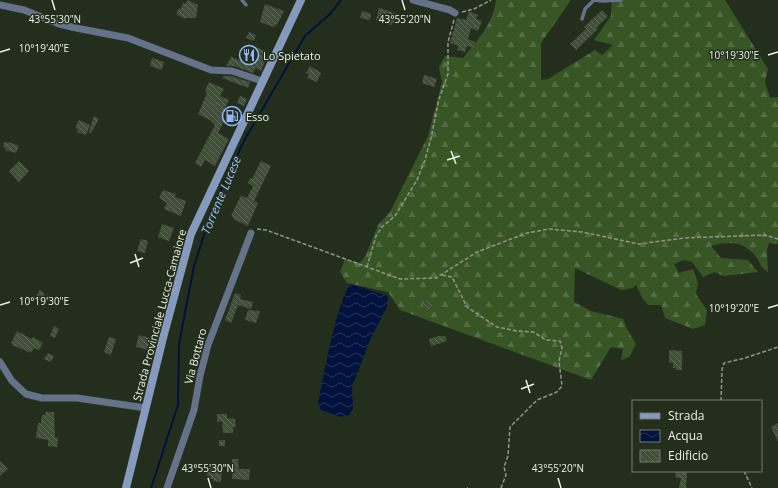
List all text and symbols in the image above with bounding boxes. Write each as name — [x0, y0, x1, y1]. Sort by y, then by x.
text: 43°55'30"N — [29, 12, 81, 26]
text: 43°55'20"N — [379, 12, 431, 26]
text: 10°19'40"E — [19, 41, 69, 55]
restaurant icon: Lo Spietato — [238, 44, 260, 66]
place label: Lo Spietato — [263, 48, 321, 63]
text: 10°19'30"E — [709, 48, 759, 62]
fuel station icon: Esso — [221, 105, 243, 127]
place label: Esso — [246, 109, 270, 124]
water label: Torrente Lucese — [197, 153, 245, 237]
street label: Strada Provinciale Lucca-Camaiore — [129, 228, 189, 402]
text: 10°19'30"E — [19, 294, 69, 308]
text: 10°19'20"E — [709, 301, 759, 315]
street label: Via Bottaro — [180, 326, 210, 386]
legend — [632, 400, 762, 472]
text: Strada — [668, 407, 704, 424]
text: Acqua — [668, 427, 703, 444]
text: Edificio — [668, 447, 708, 464]
text: 43°55'30"N — [182, 461, 234, 475]
text: 43°55'20"N — [532, 461, 584, 475]

